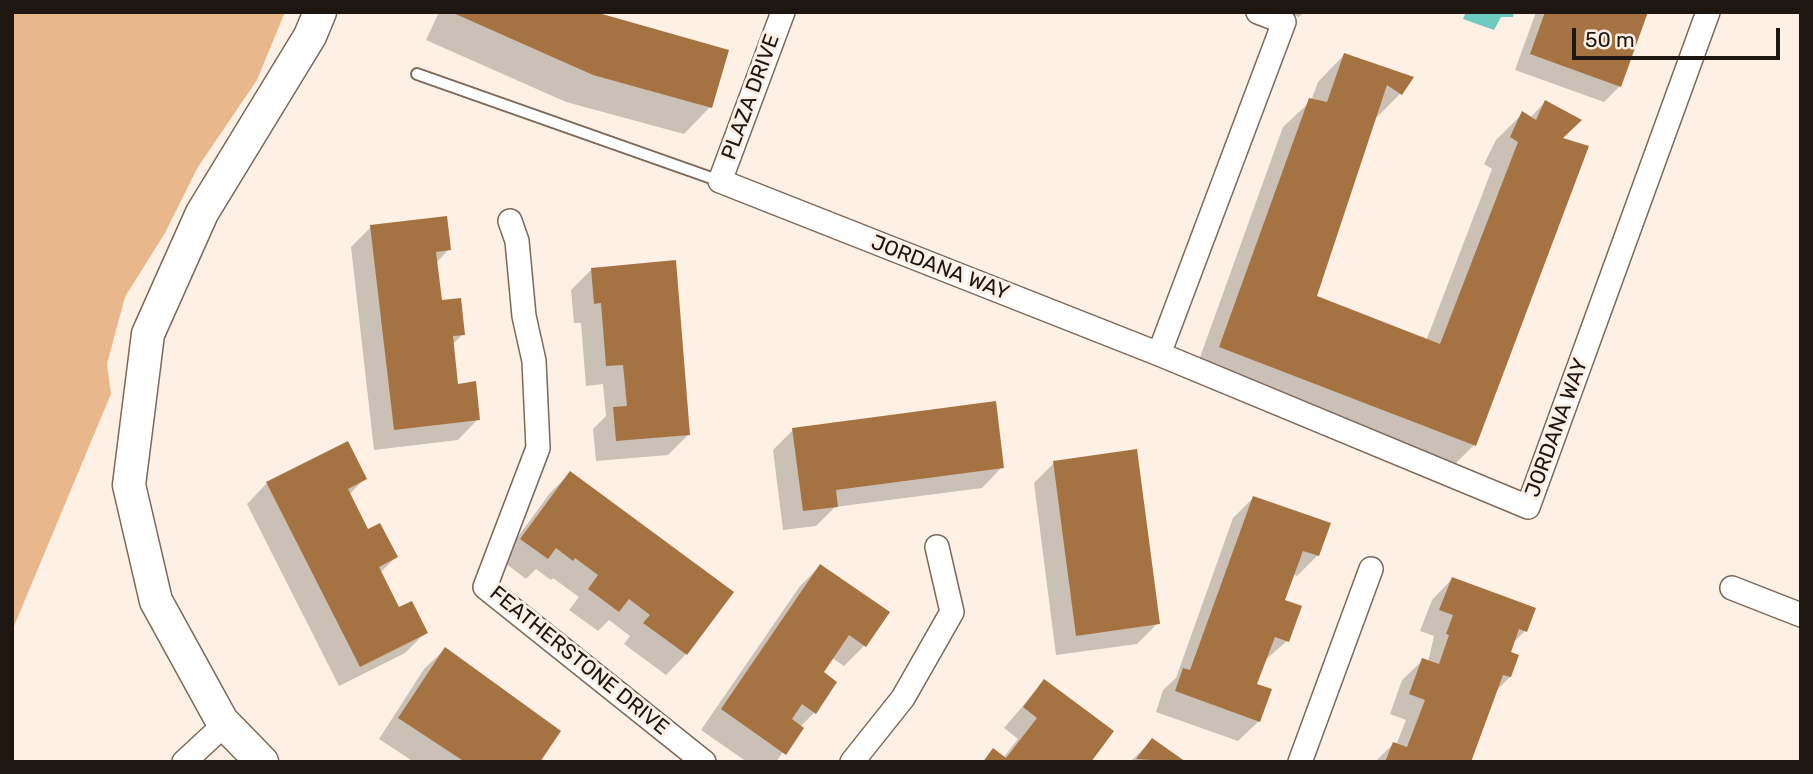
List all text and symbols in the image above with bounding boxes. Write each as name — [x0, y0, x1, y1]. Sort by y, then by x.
scale bar — [1575, 14, 1783, 58]
text: 50 m — [1585, 27, 1635, 52]
street label: PLAZA DRIVE — [717, 31, 785, 163]
street label: JORDANA WAY — [867, 230, 1013, 306]
street label: JORDANA WAY — [1520, 355, 1594, 501]
street label: FEATHERSTONE DRIVE — [484, 581, 674, 741]

